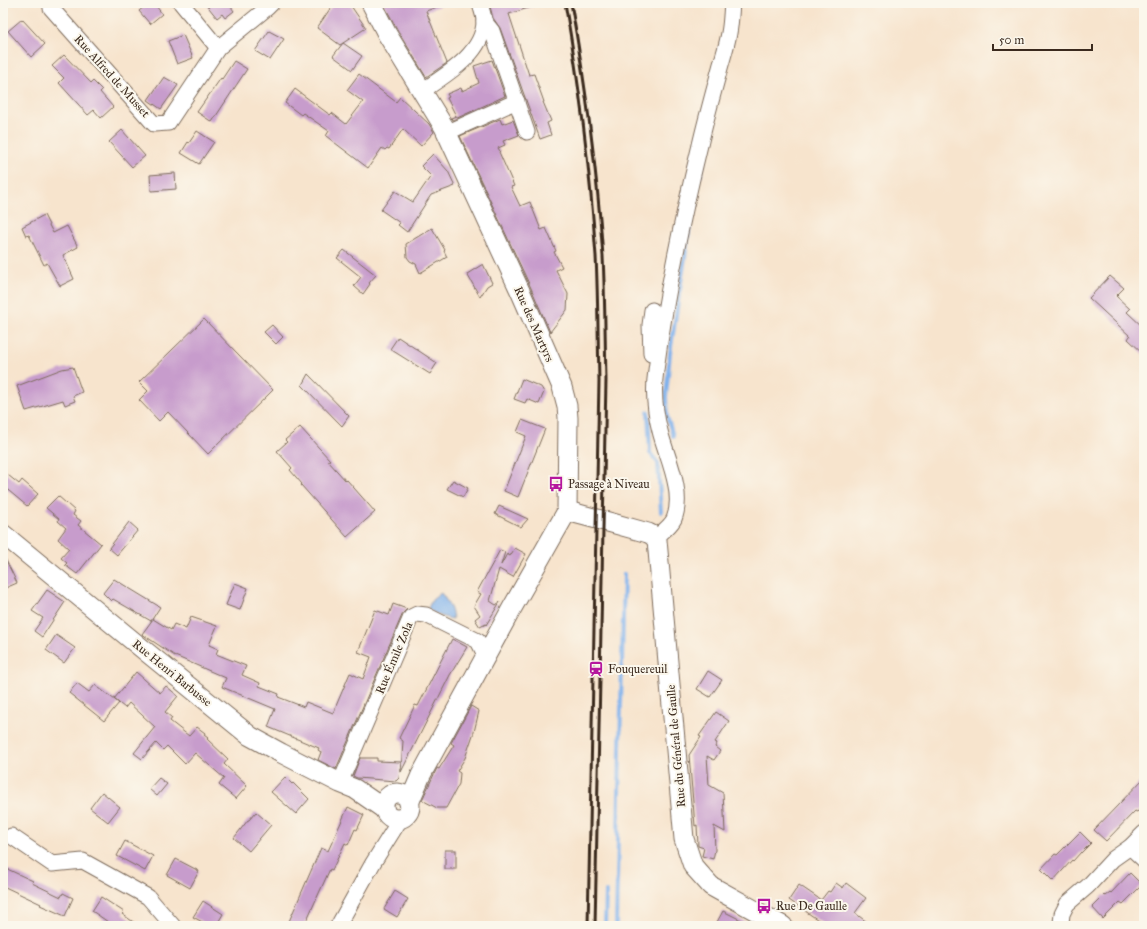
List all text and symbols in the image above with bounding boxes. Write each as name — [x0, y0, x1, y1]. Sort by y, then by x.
scale bar — [993, 26, 1092, 52]
street label: Rue Alfred de Musset — [71, 32, 153, 121]
text: 50 m — [999, 33, 1024, 47]
street label: Rue des Martyrs — [511, 284, 557, 364]
bus stop icon: Passage à Niveau — [547, 475, 565, 493]
place label: Passage à Niveau — [568, 477, 650, 492]
street label: Rue Émile Zola — [371, 618, 416, 696]
street label: Rue Henri Barbusse — [130, 637, 214, 709]
station icon: Fouquereuil — [587, 660, 605, 678]
place label: Fouquereuil — [608, 662, 668, 677]
street label: Rue du Général de Gaulle — [664, 684, 688, 808]
bus stop icon: Rue De Gaulle — [755, 897, 773, 915]
place label: Rue De Gaulle — [776, 899, 847, 913]

